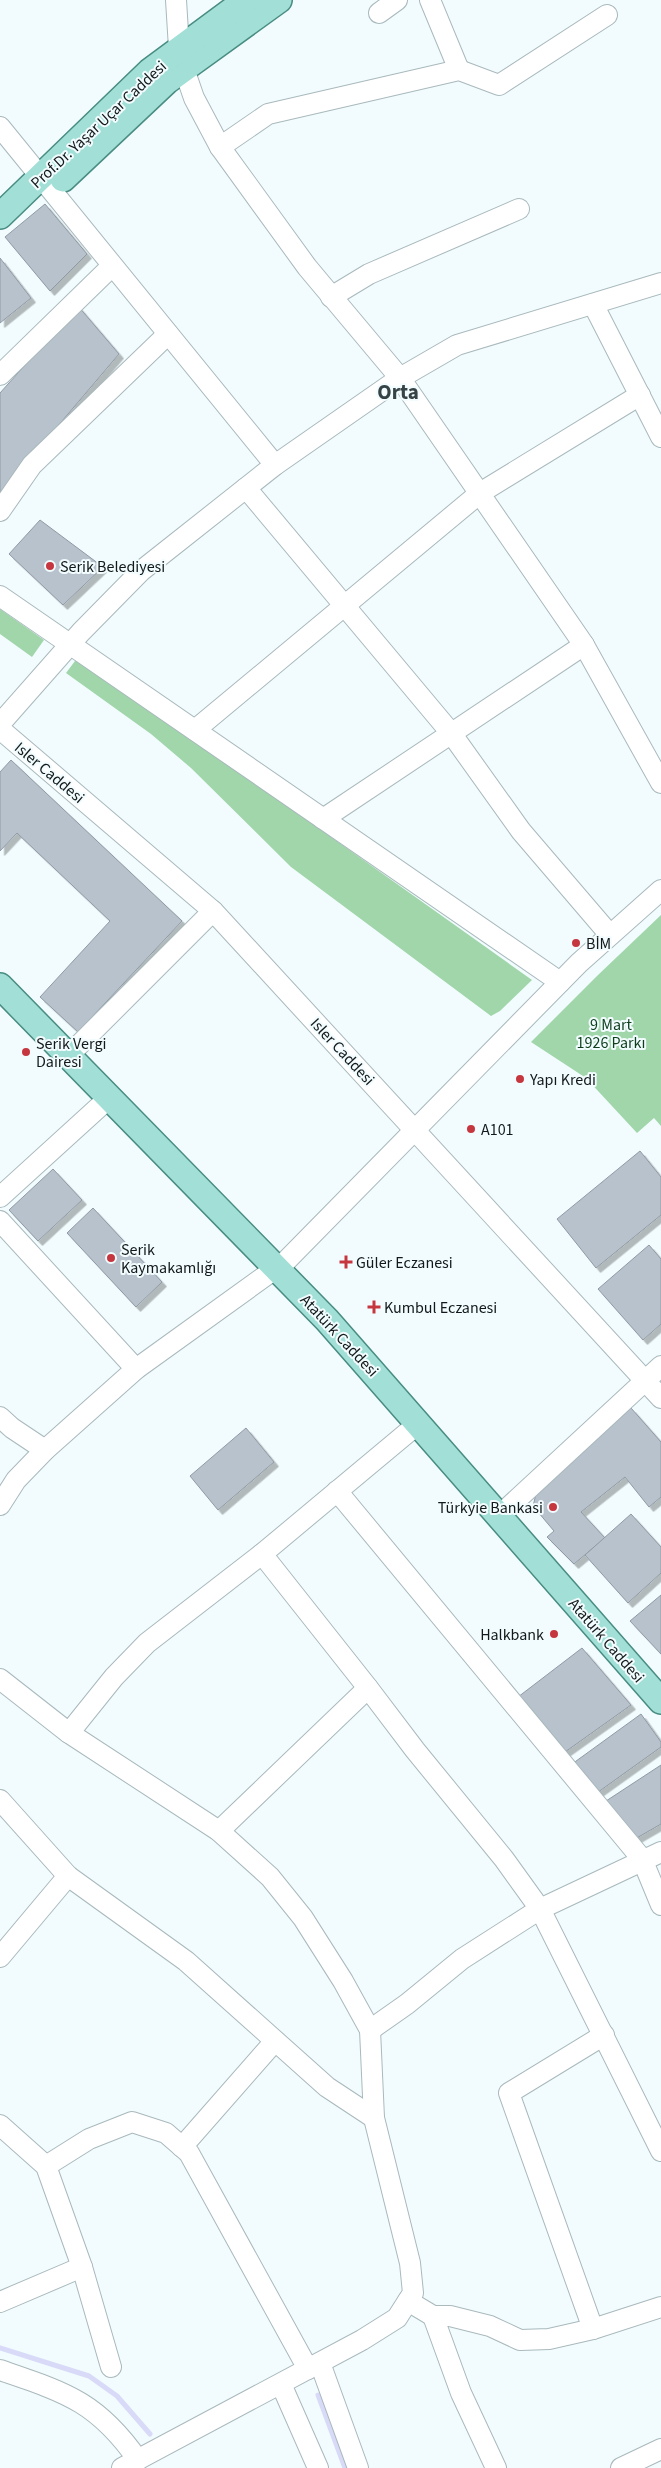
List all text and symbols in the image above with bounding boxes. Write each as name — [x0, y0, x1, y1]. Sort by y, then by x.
street label: Prof.Dr. Yaşar Uçar Caddesi — [26, 56, 171, 194]
district label: Orta — [377, 377, 419, 407]
place label: Serik Belediyesi — [60, 556, 165, 578]
marker: Serik Belediyesi — [44, 560, 56, 572]
street label: Isler Caddesi — [10, 737, 89, 809]
place label: BİM — [586, 933, 611, 955]
marker: BİM — [570, 937, 582, 949]
street label: Isler Caddesi — [305, 1013, 379, 1090]
park label: 9 Mart 1926 Parkı — [577, 1014, 645, 1054]
place label: Serik Vergi Dairesi — [36, 1033, 106, 1073]
marker: Serik Vergi Dairesi — [20, 1046, 32, 1058]
place label: Yapı Kredi — [529, 1069, 596, 1091]
marker: Yapı Kredi — [514, 1073, 526, 1085]
place label: A101 — [481, 1119, 514, 1141]
marker: A101 — [465, 1123, 477, 1135]
place label: Serik Kaymakamlığı — [121, 1239, 216, 1279]
marker: Serik Kaymakamlığı — [105, 1252, 117, 1264]
place label: Güler Eczanesi — [356, 1252, 453, 1274]
marker: Güler Eczanesi — [340, 1256, 352, 1268]
street label: Atatürk Caddesi — [295, 1290, 383, 1382]
place label: Kumbul Eczanesi — [384, 1297, 497, 1319]
marker: Kumbul Eczanesi — [368, 1301, 380, 1313]
place label: Türkyie Bankasi — [438, 1497, 543, 1519]
marker: Türkyie Bankasi — [547, 1501, 559, 1513]
street label: Atatürk Caddesi — [563, 1594, 649, 1688]
place label: Halkbank — [480, 1624, 544, 1646]
marker: Halkbank — [548, 1628, 560, 1640]

